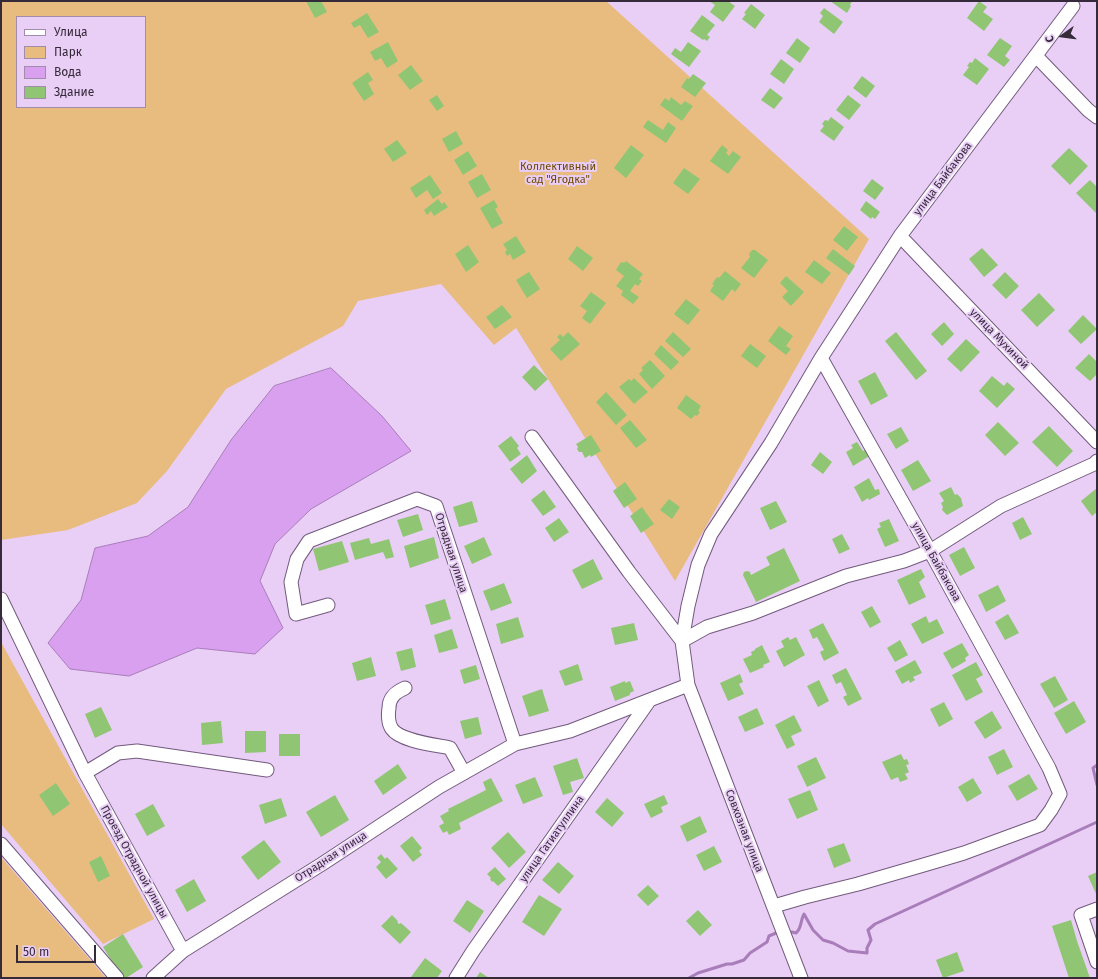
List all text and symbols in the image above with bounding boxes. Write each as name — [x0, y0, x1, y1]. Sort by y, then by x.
legend — [16, 16, 146, 108]
north arrow — [1042, 16, 1082, 56]
text: Улица — [54, 25, 88, 39]
text: С — [1043, 34, 1057, 44]
text: Парк — [54, 45, 82, 59]
text: Вода — [54, 65, 81, 79]
text: Здание — [54, 85, 94, 99]
street label: улица Байбакова — [911, 140, 975, 218]
park label: Коллективный сад "Ягодка" — [520, 160, 596, 186]
street label: улица Мухиной — [967, 306, 1031, 372]
street label: Отрадная улица — [432, 511, 470, 595]
street label: улица Байбакова — [909, 520, 963, 604]
street label: Совхозная улица — [722, 788, 766, 874]
street label: улица Гатиатуллина — [517, 793, 587, 885]
street label: Проезд Отрадной улицы — [97, 803, 171, 921]
street label: Отрадная улица — [292, 829, 370, 885]
scale bar — [18, 937, 98, 963]
text: 50 m — [23, 945, 49, 959]

